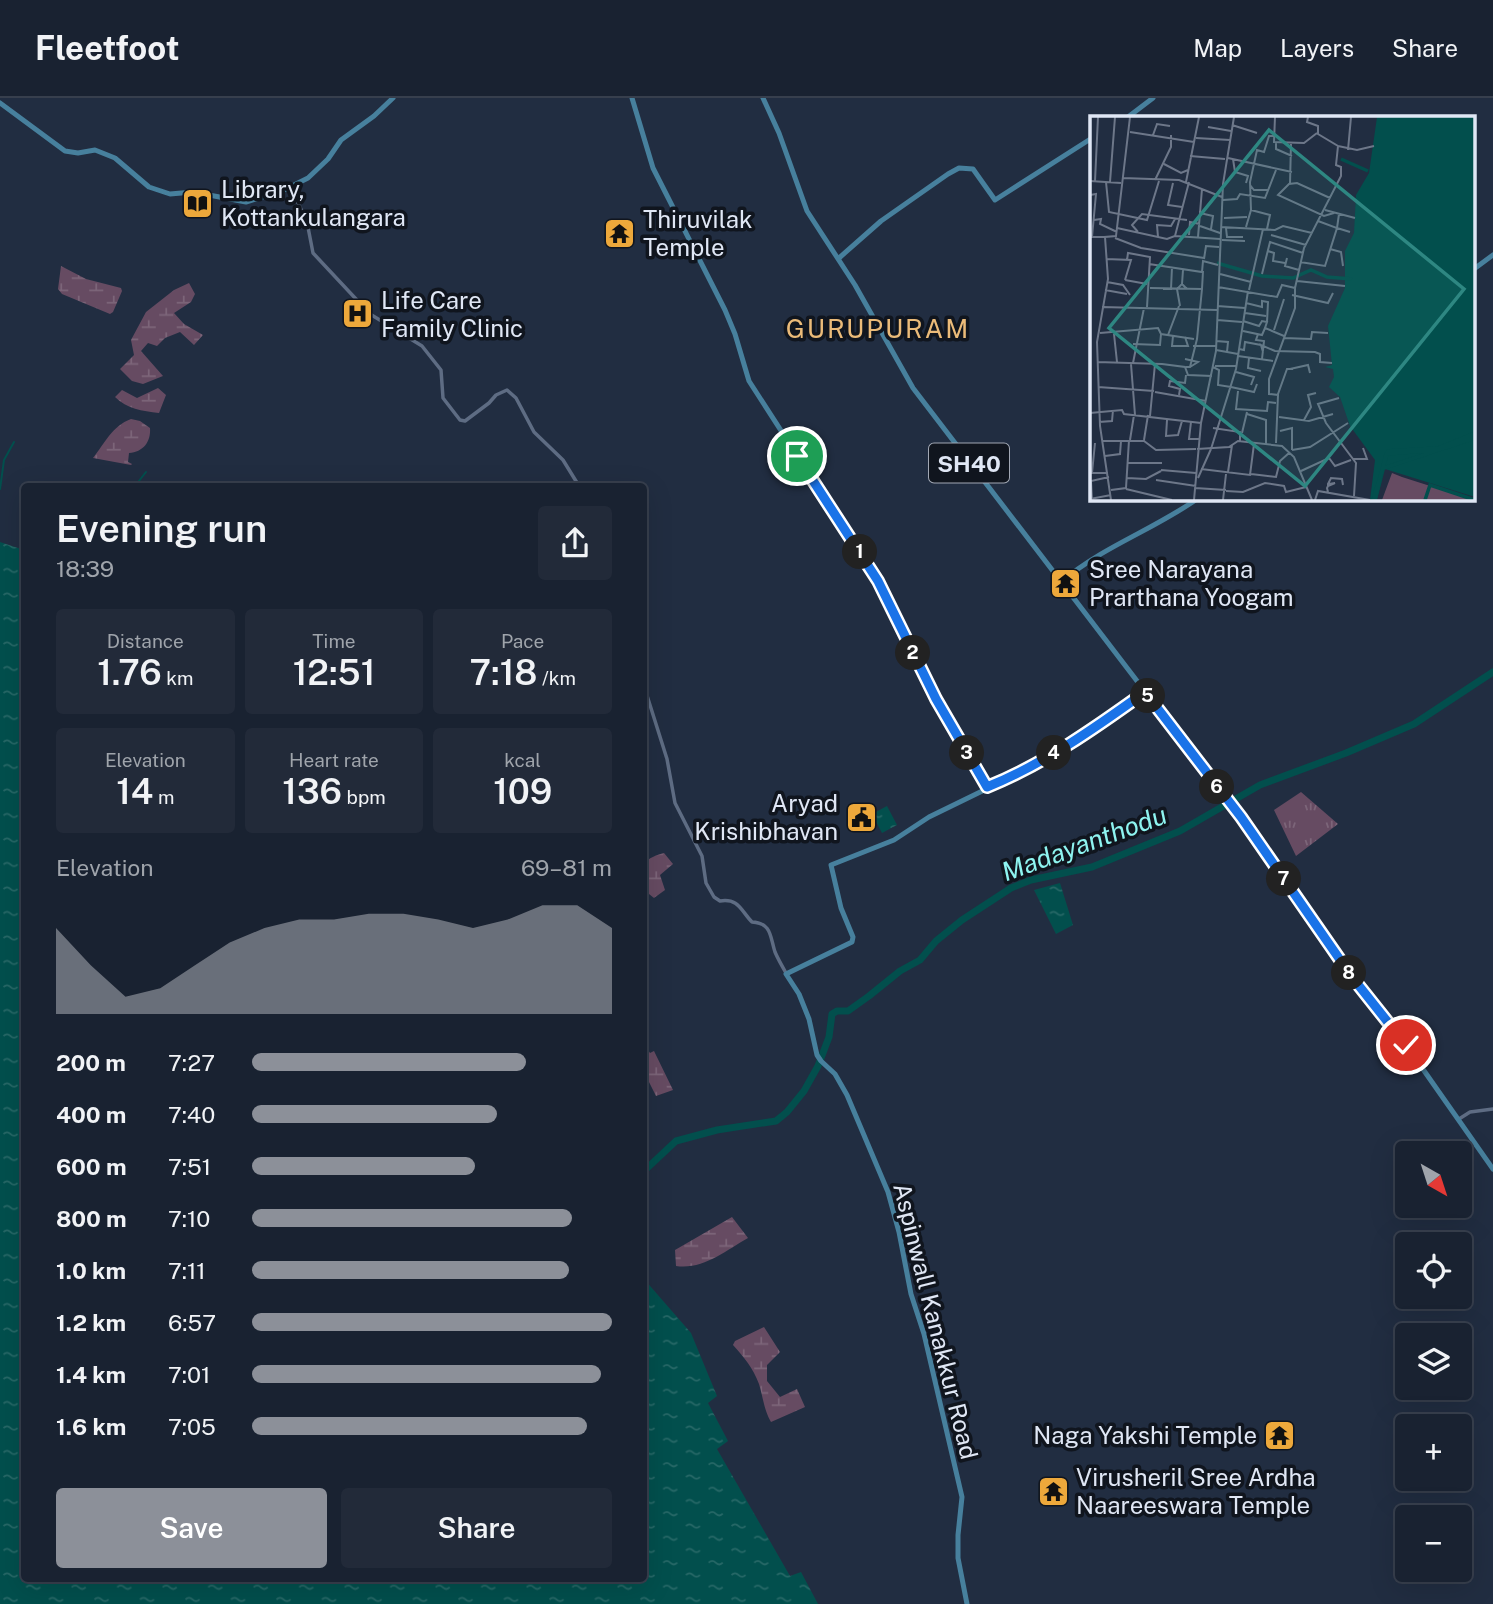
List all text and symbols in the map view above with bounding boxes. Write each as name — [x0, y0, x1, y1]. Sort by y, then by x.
text: Fleetfoot — [35, 29, 180, 67]
text: Map — [1193, 34, 1242, 62]
text: Layers — [1280, 34, 1354, 62]
text: Share — [1392, 34, 1458, 62]
inset map — [1090, 116, 1476, 500]
place label: Library, Kottankulangara — [221, 175, 406, 231]
library icon: Library, Kottankulangara — [181, 186, 215, 220]
place label: Thiruvilak Temple — [643, 205, 753, 261]
temple icon: Thiruvilak Temple — [603, 216, 637, 250]
place label: Life Care Family Clinic — [381, 286, 523, 342]
hospital icon: Life Care Family Clinic — [341, 297, 375, 331]
district label: GURUPURAM — [786, 313, 970, 344]
pin — [767, 426, 827, 486]
icon: arrive — [778, 437, 816, 475]
road number: SH40 — [929, 444, 1009, 482]
text: Evening run — [56, 506, 267, 551]
button: share — [538, 506, 612, 580]
pin: 1 — [842, 534, 878, 570]
text: 1 — [855, 540, 864, 562]
text: 18:39 — [56, 555, 114, 582]
place label: Sree Narayana Prarthana Yoogam — [1089, 555, 1294, 611]
temple icon: Sree Narayana Prarthana Yoogam — [1049, 566, 1083, 600]
text: Distance — [107, 630, 184, 652]
text: Time — [312, 630, 356, 652]
text: Pace — [501, 630, 544, 652]
pin: 2 — [895, 636, 930, 670]
text: 2 — [906, 641, 919, 663]
text: 1.76 — [97, 652, 162, 693]
text: 12:51 — [293, 652, 375, 693]
text: 7:18 — [469, 652, 537, 693]
text: km — [162, 667, 193, 689]
text: /km — [537, 667, 576, 689]
pin: 5 — [1130, 678, 1166, 714]
text: 5 — [1141, 684, 1154, 706]
pin: 3 — [950, 736, 984, 770]
pin: 4 — [1036, 736, 1072, 770]
text: 3 — [960, 741, 973, 763]
text: 4 — [1047, 741, 1060, 763]
text: Elevation — [105, 749, 186, 771]
text: Heart rate — [289, 749, 379, 771]
text: kcal — [504, 749, 541, 771]
pin: 6 — [1200, 770, 1234, 804]
text: 14 — [116, 771, 153, 812]
text: 136 — [282, 771, 342, 812]
text: 109 — [493, 771, 552, 812]
text: 6 — [1210, 775, 1223, 797]
text: m — [153, 786, 174, 808]
text: bpm — [342, 786, 386, 808]
place label: Aryad Krishibhavan — [694, 789, 838, 845]
water label: Madayanthodu — [997, 799, 1171, 887]
public building icon: Aryad Krishibhavan — [844, 800, 878, 834]
text: Elevation — [56, 854, 154, 881]
text: 69–81 m — [521, 854, 612, 881]
pin: 7 — [1266, 862, 1302, 896]
text: 7 — [1278, 867, 1289, 889]
pin: 8 — [1332, 956, 1366, 990]
text: 8 — [1342, 961, 1355, 983]
pin — [1376, 1015, 1436, 1075]
icon: check — [1387, 1026, 1425, 1064]
text: 200 m — [56, 1049, 126, 1076]
text: 7:27 — [168, 1049, 215, 1076]
text: 400 m — [56, 1101, 126, 1128]
text: 7:40 — [168, 1101, 215, 1128]
north arrow — [1395, 1141, 1472, 1218]
map controls — [1395, 1141, 1472, 1582]
text: 600 m — [56, 1153, 126, 1180]
text: 7:51 — [168, 1153, 211, 1180]
street label: Aspinwall Kanakkur Road — [888, 1180, 984, 1462]
text: 800 m — [56, 1205, 127, 1232]
text: 7:10 — [168, 1205, 210, 1232]
button: locate — [1395, 1232, 1472, 1309]
text: 1.0 km — [56, 1257, 126, 1284]
text: 7:11 — [168, 1257, 206, 1284]
text: 1.2 km — [56, 1309, 126, 1336]
text: 6:57 — [168, 1309, 216, 1336]
button: layers — [1395, 1323, 1472, 1400]
text: 1.4 km — [56, 1361, 126, 1388]
text: 7:01 — [168, 1361, 210, 1388]
text: 1.6 km — [56, 1413, 126, 1440]
text: 7:05 — [168, 1413, 216, 1440]
button: + — [1395, 1414, 1472, 1491]
temple icon: Naga Yakshi Temple — [1263, 1418, 1297, 1452]
place label: Naga Yakshi Temple — [1033, 1421, 1257, 1449]
place label: Virusheril Sree Ardha Naareeswara Temple — [1076, 1463, 1316, 1519]
temple icon: Virusheril Sree Ardha Naareeswara Temple — [1036, 1474, 1070, 1508]
button: Save — [56, 1488, 327, 1568]
button: Share — [341, 1488, 612, 1568]
button: − — [1395, 1505, 1472, 1582]

